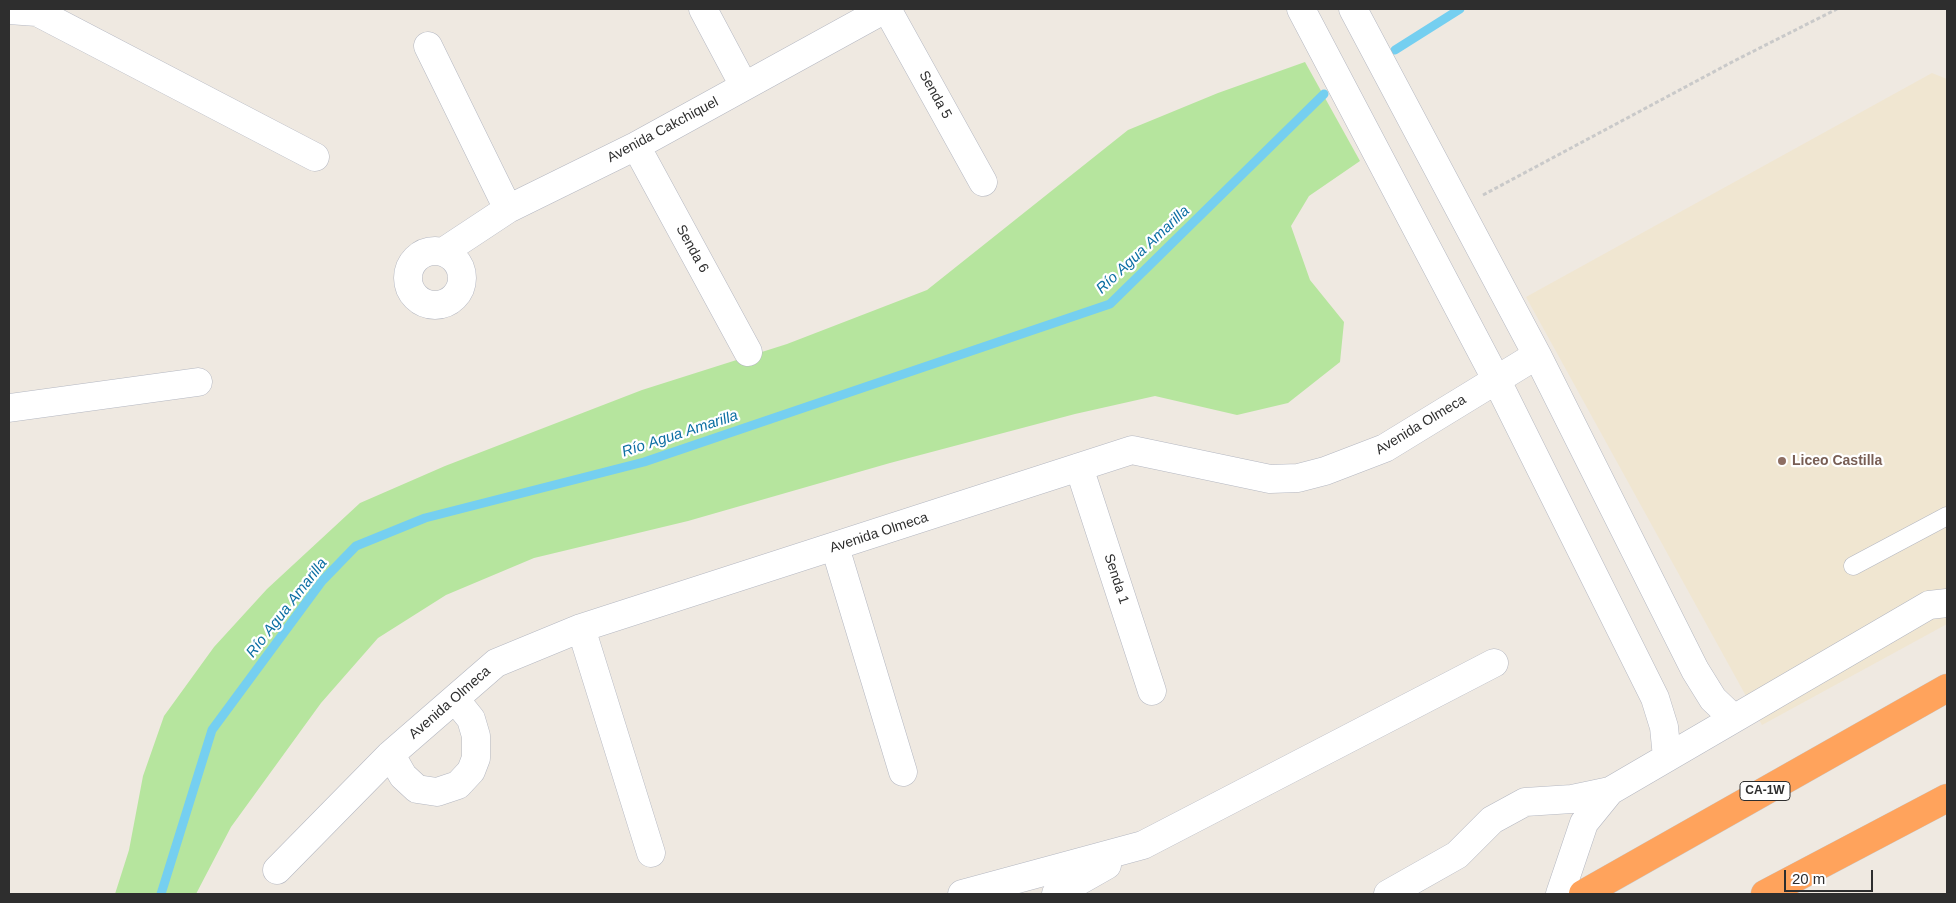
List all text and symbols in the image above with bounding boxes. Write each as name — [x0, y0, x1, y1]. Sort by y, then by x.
street label: Senda 5 — [915, 68, 955, 122]
street label: Avenida Cakchiquel — [605, 94, 721, 166]
water label: Río Agua Amarilla — [1093, 202, 1193, 298]
street label: Senda 6 — [672, 222, 712, 276]
street label: Avenida Olmeca — [1373, 391, 1469, 459]
water label: Río Agua Amarilla — [620, 407, 740, 461]
place label: Liceo Castilla — [1792, 453, 1882, 469]
marker: Liceo Castilla — [1776, 455, 1788, 467]
street label: Avenida Olmeca — [828, 509, 930, 557]
street label: Senda 1 — [1100, 552, 1132, 606]
water label: Río Agua Amarilla — [243, 555, 331, 661]
street label: Avenida Olmeca — [406, 663, 494, 743]
road number: CA-1W — [1740, 781, 1790, 800]
scale bar — [1786, 860, 1875, 892]
text: 20 m — [1792, 870, 1825, 887]

